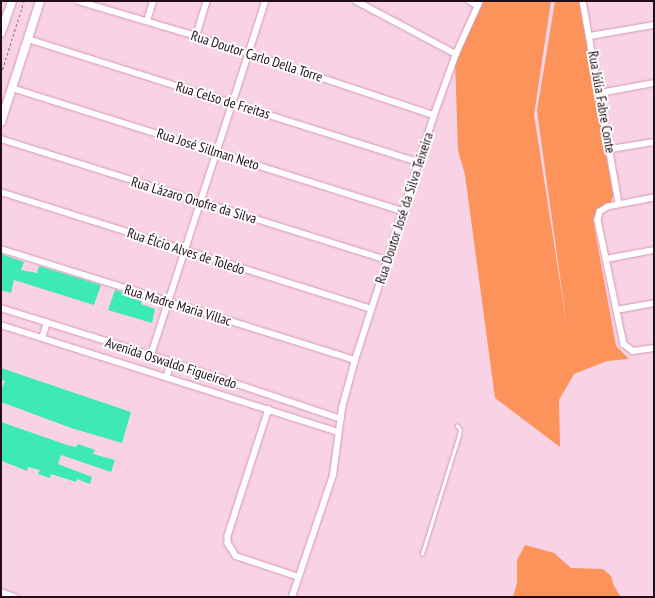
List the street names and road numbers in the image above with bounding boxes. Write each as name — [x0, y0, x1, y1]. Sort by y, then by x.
street label: Rua Doutor Carlo Della Torre — [189, 27, 325, 85]
street label: Rua Júlia Fabre Conte — [585, 50, 619, 154]
street label: Rua Celso de Freitas — [174, 78, 272, 122]
street label: Rua José Sillman Neto — [155, 125, 261, 173]
street label: Rua Doutor José da Silva Teixeira — [371, 130, 437, 286]
street label: Rua Lázaro Onofre da Silva — [129, 173, 259, 227]
street label: Rua Élcio Alves de Toledo — [125, 224, 247, 278]
street label: Rua Madre Maria Villac — [122, 281, 234, 329]
street label: Avenida Oswaldo Figueiredo — [103, 334, 239, 392]

